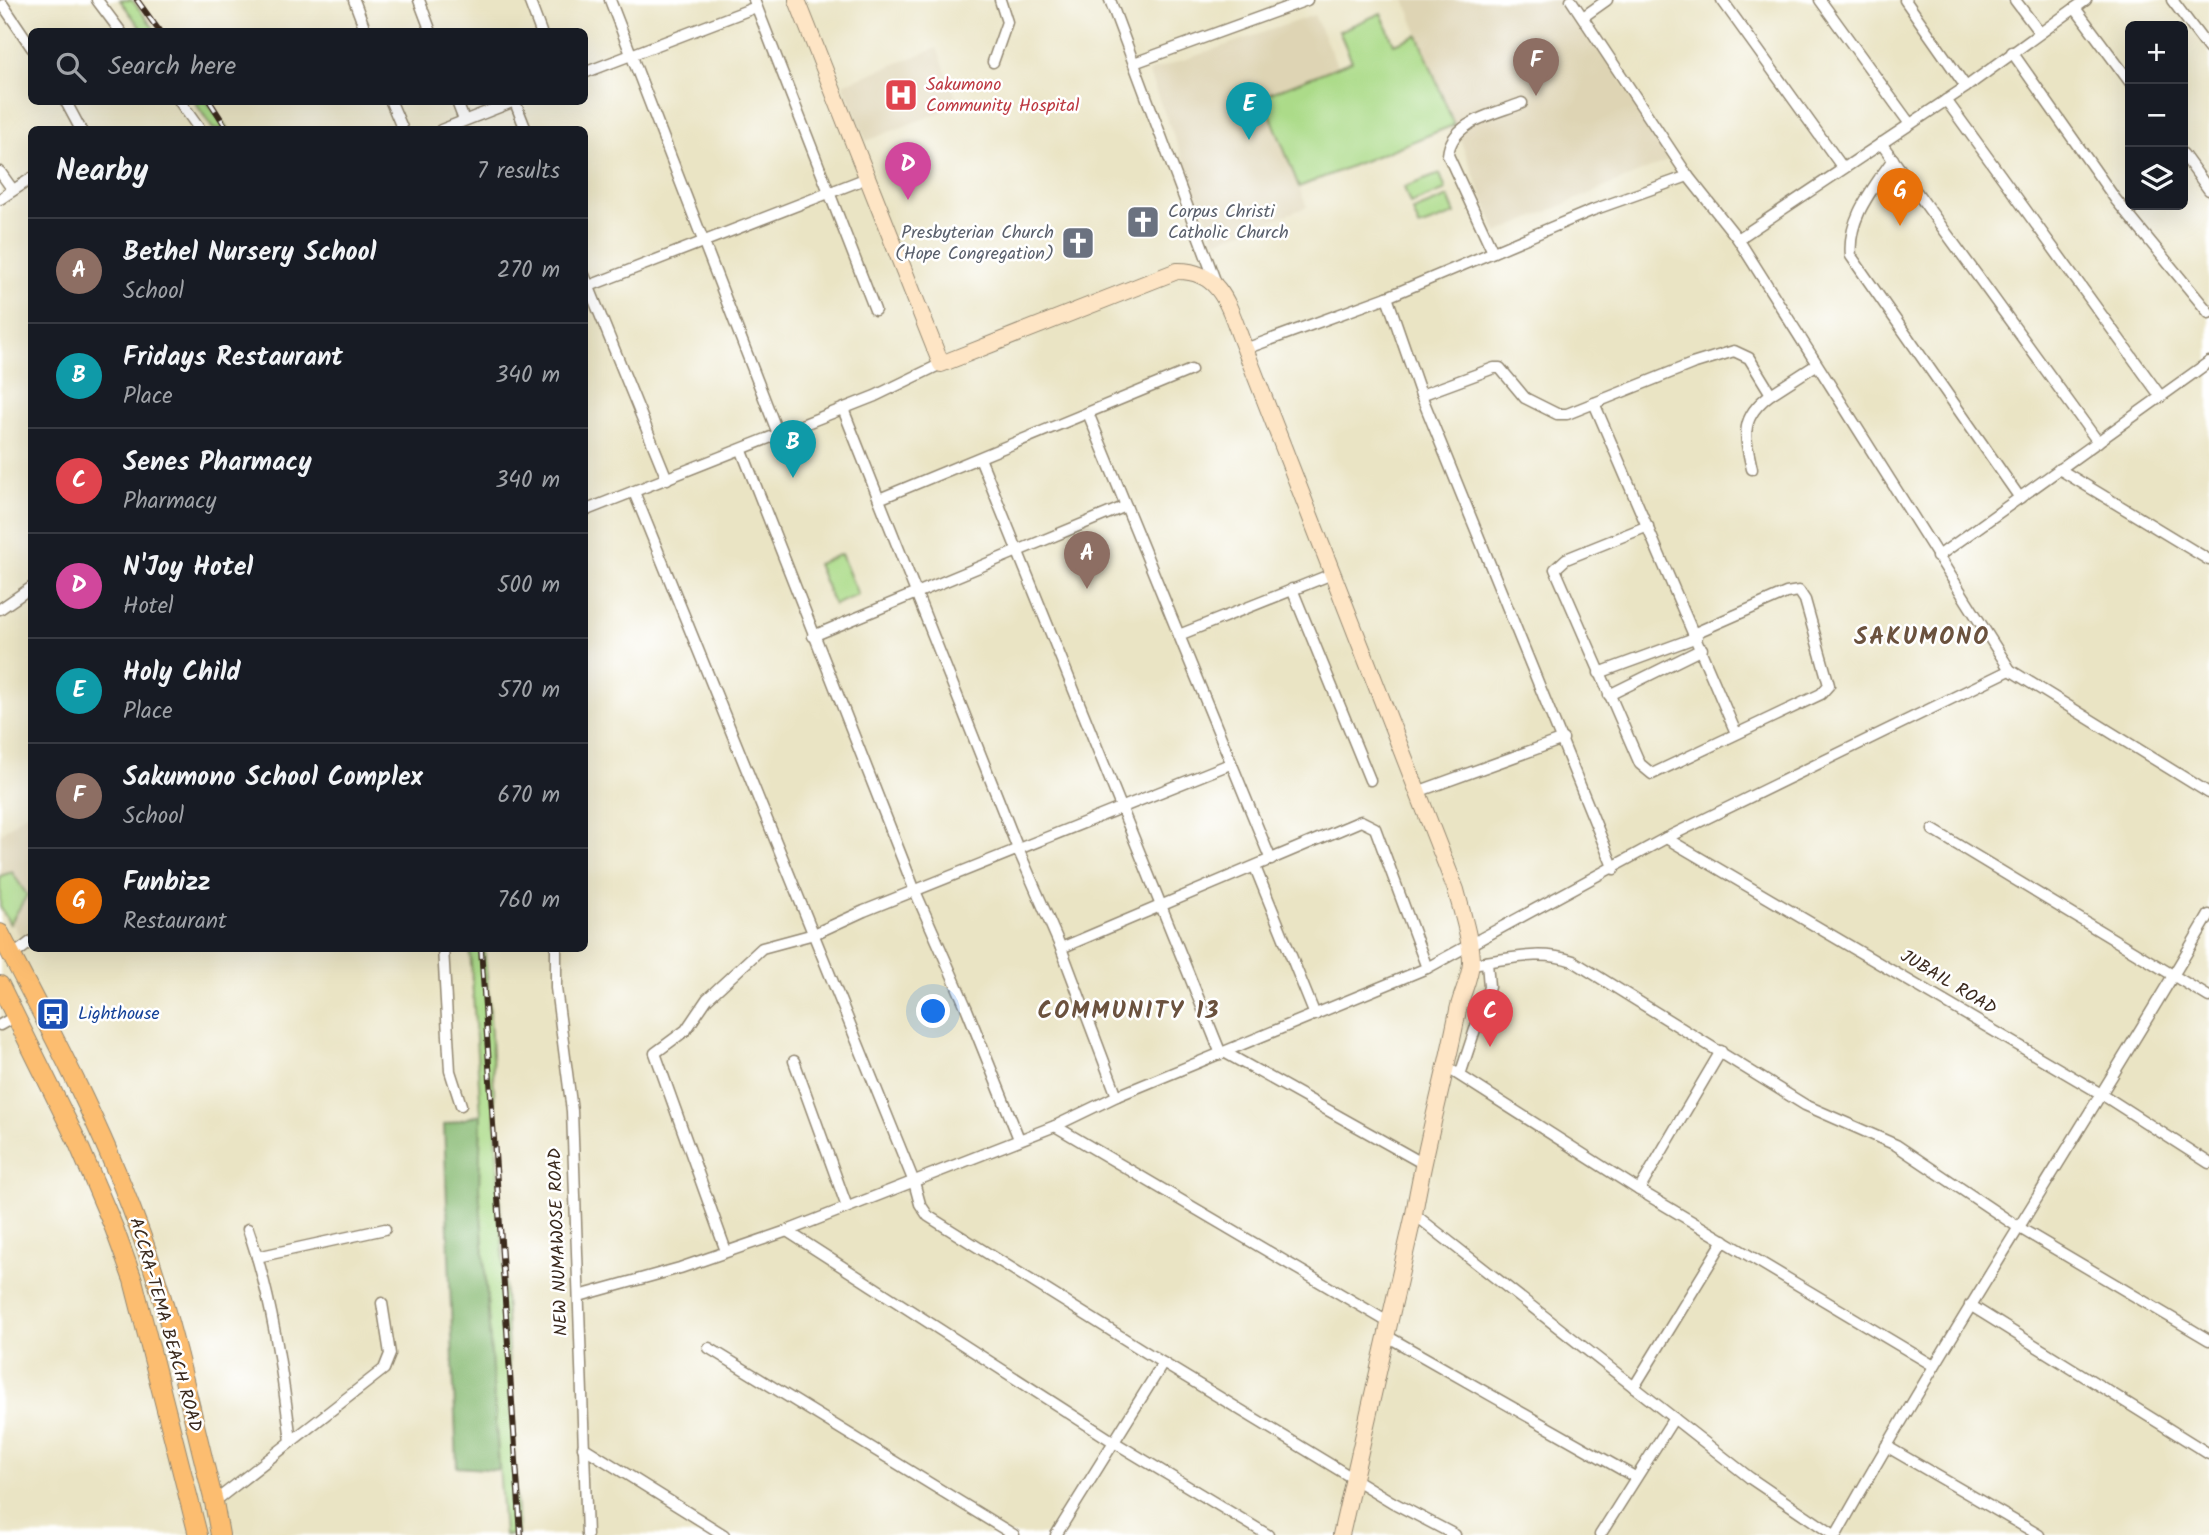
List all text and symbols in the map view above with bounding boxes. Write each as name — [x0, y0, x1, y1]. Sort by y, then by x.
map controls — [2125, 21, 2188, 210]
button: + — [2125, 21, 2188, 84]
search box — [28, 28, 588, 105]
pin: F — [1513, 38, 1559, 96]
text: Search here — [108, 46, 236, 88]
icon: search — [52, 48, 90, 86]
place label: Sakumono Community Hospital — [926, 71, 1080, 121]
hospital icon: Sakumono Community Hospital — [882, 76, 920, 114]
pin: E — [1226, 82, 1272, 140]
button: − — [2125, 84, 2188, 147]
pin: D — [885, 142, 931, 200]
button: layers — [2125, 147, 2188, 210]
text: Nearby — [56, 148, 148, 196]
text: 7 results — [477, 154, 560, 190]
pin: G — [1877, 168, 1923, 226]
place label: Corpus Christi Catholic Church — [1168, 198, 1289, 248]
church icon: Corpus Christi Catholic Church — [1124, 203, 1162, 241]
place label: Presbyterian Church (Hope Congregation) — [895, 219, 1054, 269]
church icon: Presbyterian Church (Hope Congregation) — [1059, 224, 1097, 262]
text: Bethel Nursery School — [123, 232, 376, 274]
text: A — [72, 253, 86, 289]
text: 270 m — [497, 253, 560, 289]
text: School — [123, 274, 184, 310]
text: Fridays Restaurant — [123, 337, 343, 379]
text: B — [72, 358, 86, 394]
text: 340 m — [495, 358, 560, 394]
text: Place — [123, 379, 173, 415]
pin: B — [770, 420, 816, 478]
text: Senes Pharmacy — [123, 442, 312, 484]
text: C — [72, 463, 86, 499]
text: 340 m — [495, 463, 560, 499]
text: Pharmacy — [123, 484, 216, 520]
pin: A — [1064, 531, 1110, 589]
text: N'Joy Hotel — [123, 547, 253, 589]
text: D — [71, 568, 87, 604]
text: 500 m — [497, 568, 560, 604]
text: Hotel — [123, 589, 174, 625]
district label: SAKUMONO — [1854, 618, 1990, 657]
text: Holy Child — [123, 652, 241, 694]
text: E — [73, 673, 85, 709]
text: 570 m — [498, 673, 560, 709]
text: Place — [123, 694, 173, 730]
text: Sakumono School Complex — [123, 757, 423, 799]
text: F — [73, 778, 85, 814]
text: 670 m — [498, 778, 560, 814]
text: School — [123, 799, 184, 835]
text: Funbizz — [123, 862, 211, 904]
text: G — [72, 883, 86, 919]
text: 760 m — [498, 883, 560, 919]
text: Restaurant — [123, 904, 227, 940]
street label: JUBAIL ROAD — [1894, 943, 2002, 1024]
pin: C — [1467, 989, 1513, 1047]
district label: COMMUNITY 13 — [1038, 992, 1220, 1031]
your location — [916, 994, 950, 1028]
bus stop icon: Lighthouse — [34, 995, 72, 1033]
place label: Lighthouse — [78, 1000, 160, 1029]
street label: NEW NUMAWOSE ROAD — [541, 1147, 577, 1337]
street label: ACCRA-TEMA BEACH ROAD — [120, 1214, 210, 1436]

